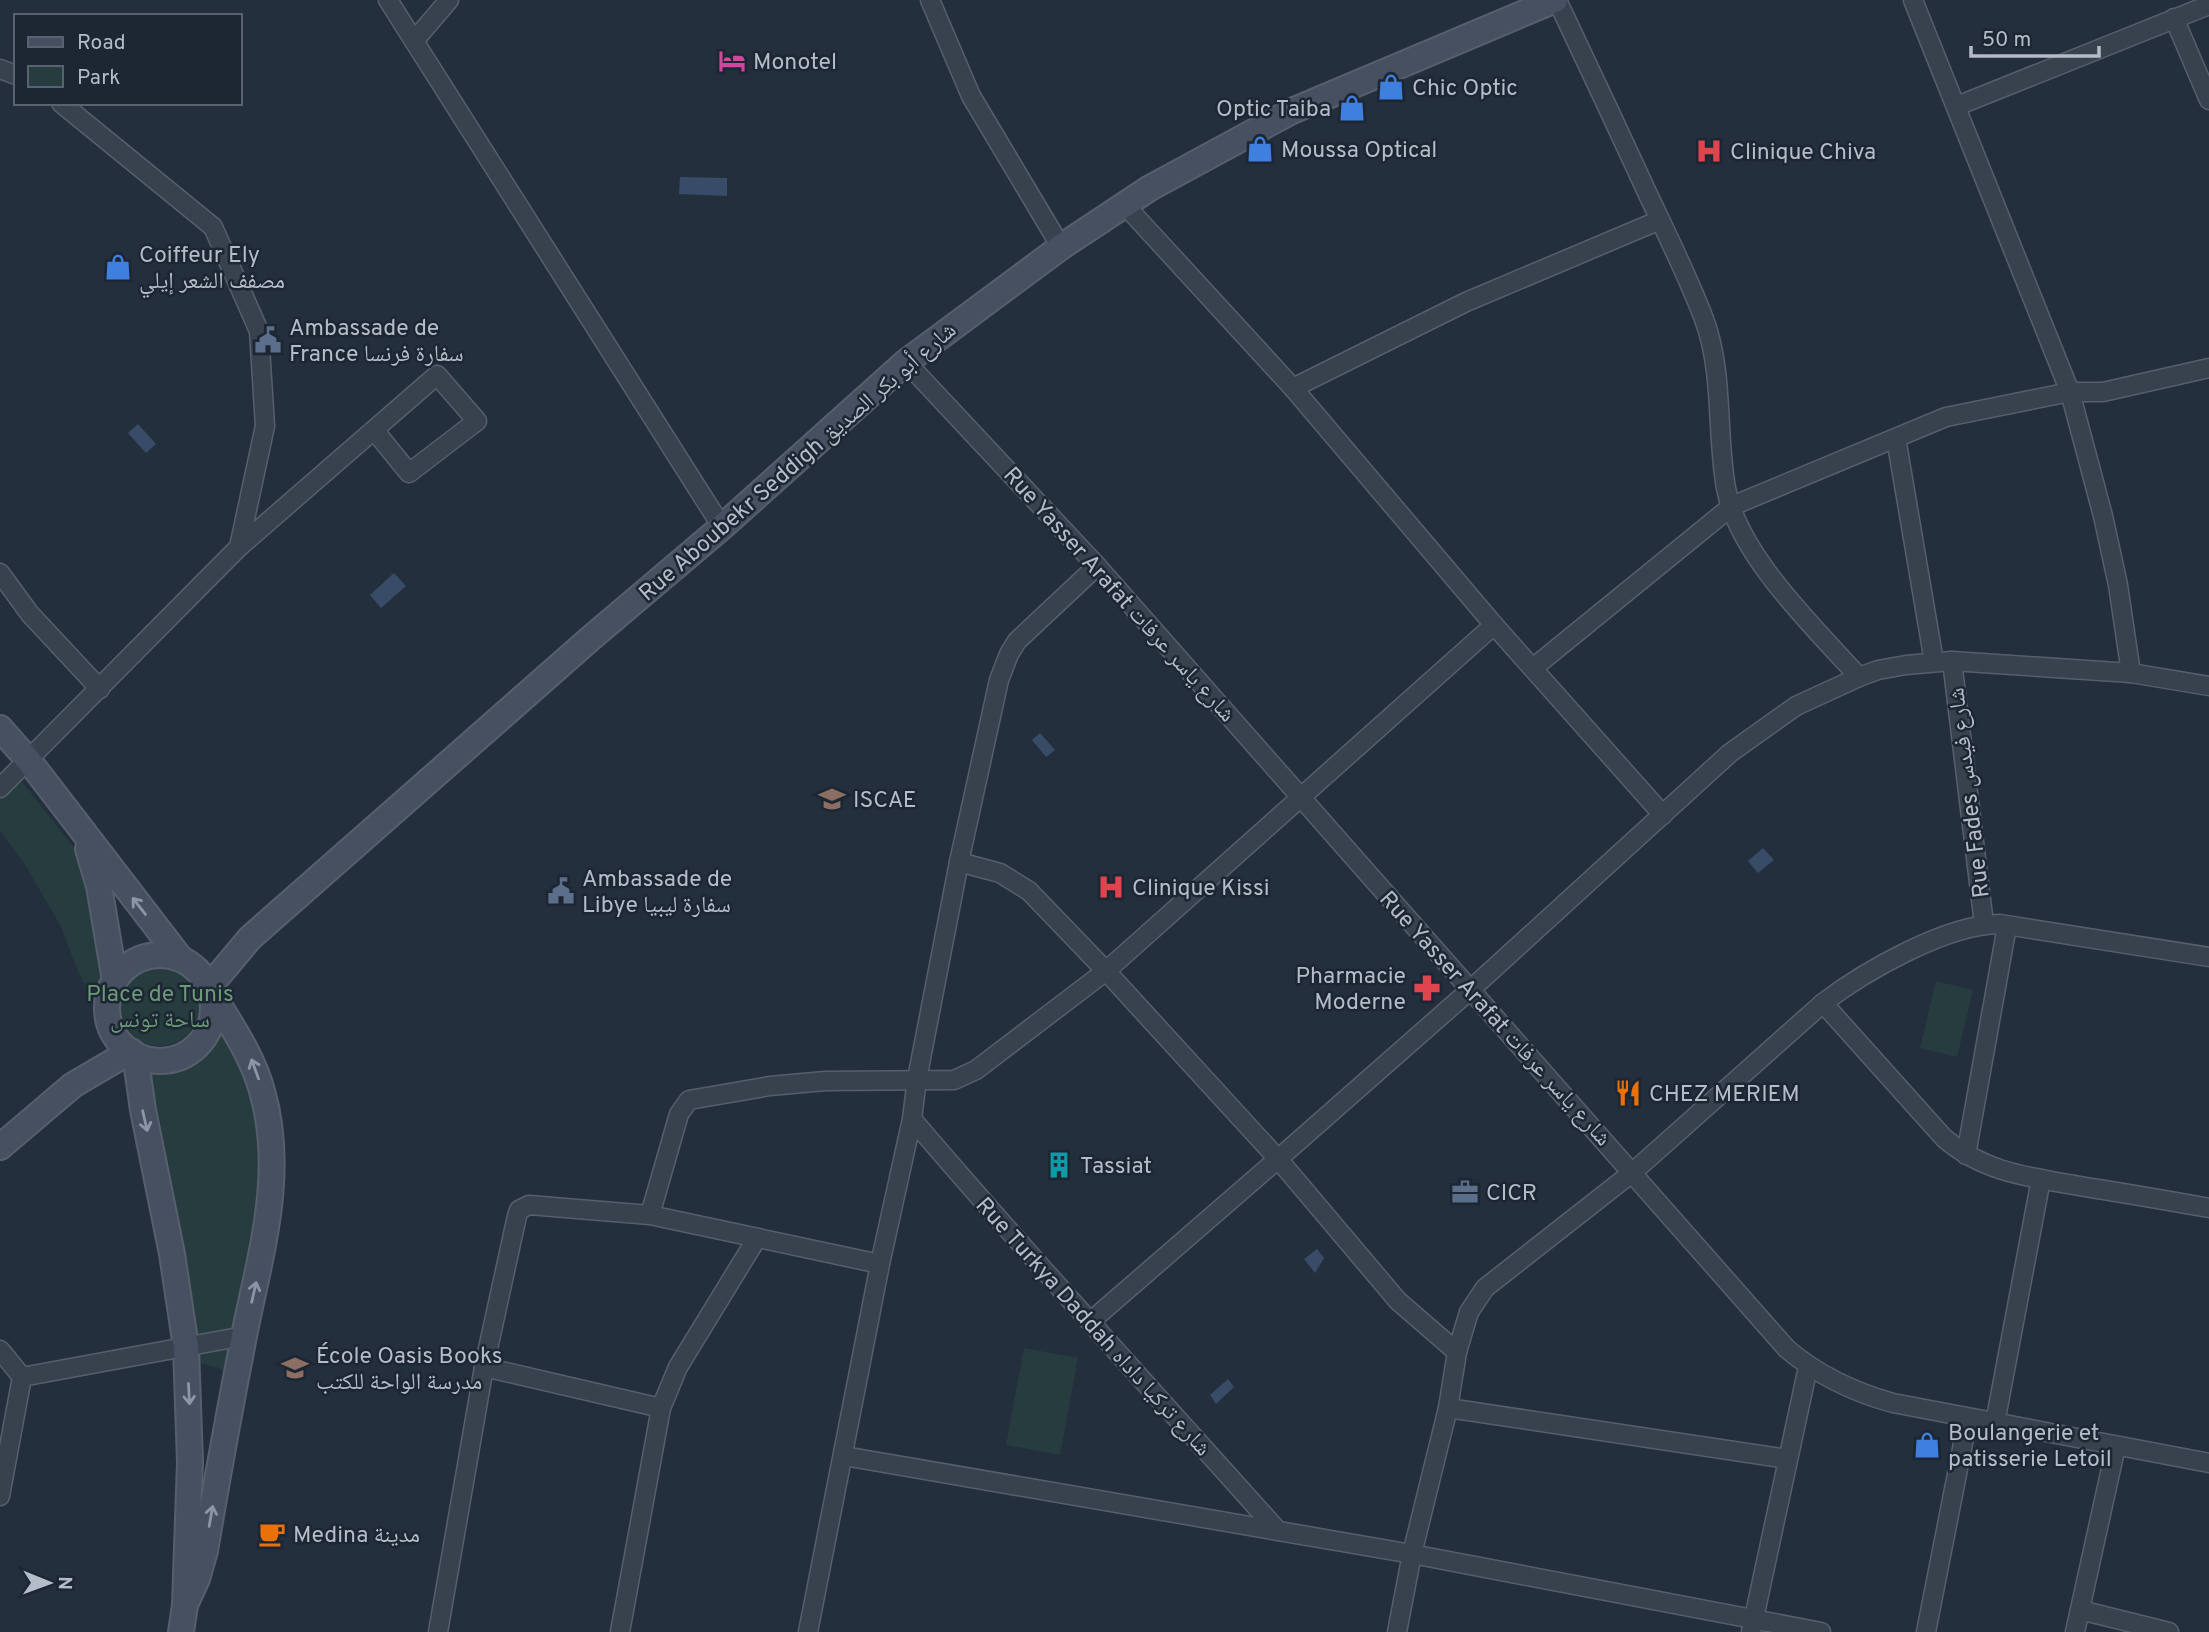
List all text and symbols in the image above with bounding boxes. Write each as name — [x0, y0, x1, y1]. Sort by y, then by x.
legend — [14, 14, 242, 105]
scale bar — [1971, 14, 2099, 58]
text: 50 m — [1982, 27, 2031, 54]
text: Road — [77, 30, 126, 57]
hotel icon: Monotel — [717, 46, 747, 76]
place label: Monotel — [753, 49, 837, 78]
text: Park — [77, 65, 120, 92]
shop icon: Chic Optic — [1376, 72, 1406, 102]
place label: Chic Optic — [1412, 75, 1518, 104]
shop icon: Optic Taiba — [1337, 93, 1367, 123]
place label: Optic Taiba — [1216, 96, 1331, 125]
shop icon: Moussa Optical — [1245, 134, 1275, 164]
hospital icon: Clinique Chiva — [1694, 136, 1724, 166]
place label: Moussa Optical — [1281, 137, 1437, 166]
place label: Clinique Chiva — [1730, 139, 1876, 168]
place label: Coiffeur Ely مصفف الشعر إيلي — [139, 242, 285, 299]
shop icon: Coiffeur Ely مصفف الشعر إيلي — [103, 252, 133, 282]
place label: Ambassade de France سفارة فرنسا — [289, 315, 464, 370]
street label: Rue Aboubekr Seddigh شارع أبو بكر الصديق — [633, 316, 963, 609]
public building icon: Ambassade de France سفارة فرنسا — [253, 325, 283, 355]
street label: Rue Yasser Arafat شارع ياسر عرفات — [996, 462, 1241, 729]
street label: Rue Fades شارع فيدس — [1943, 686, 1998, 899]
school or university icon: ISCAE — [817, 784, 847, 814]
place label: ISCAE — [853, 787, 917, 816]
place label: Ambassade de Libye سفارة ليبيا — [582, 866, 732, 921]
hospital icon: Clinique Kissi — [1096, 872, 1126, 902]
place label: Clinique Kissi — [1132, 875, 1270, 904]
public building icon: Ambassade de Libye سفارة ليبيا — [546, 876, 576, 906]
street label: Rue Yasser Arafat شارع ياسر عرفات — [1372, 886, 1617, 1153]
one-way arrow — [131, 897, 146, 915]
place label: Pharmacie Moderne — [1295, 963, 1406, 1018]
pharmacy icon: Pharmacie Moderne — [1412, 973, 1442, 1003]
park label: Place de Tunis ساحة تونس — [86, 981, 234, 1036]
one-way arrow — [247, 1059, 260, 1080]
restaurant icon: CHEZ MERIEM — [1613, 1078, 1643, 1108]
place label: CHEZ MERIEM — [1649, 1081, 1800, 1110]
one-way arrow — [139, 1109, 153, 1132]
building icon: Tassiat — [1044, 1150, 1074, 1180]
place label: Tassiat — [1080, 1153, 1152, 1182]
office icon: CICR — [1450, 1177, 1480, 1207]
place label: CICR — [1486, 1180, 1537, 1209]
street label: Rue Turkya Daddah شارع تركيا داداه — [968, 1192, 1216, 1463]
one-way arrow — [248, 1282, 261, 1304]
place label: École Oasis Books مدرسة الواحة للكتب — [316, 1342, 502, 1398]
school or university icon: École Oasis Books مدرسة الواحة للكتب — [280, 1353, 310, 1383]
one-way arrow — [182, 1382, 195, 1405]
place label: Boulangerie et patisserie Letoil — [1948, 1420, 2112, 1475]
shop icon: Boulangerie et patisserie Letoil — [1912, 1430, 1942, 1460]
one-way arrow — [205, 1505, 218, 1528]
cafe icon: Medina مدينة — [257, 1519, 287, 1549]
place label: Medina مدينة — [293, 1522, 420, 1551]
north arrow — [14, 1548, 84, 1618]
text: N — [52, 1576, 76, 1590]

